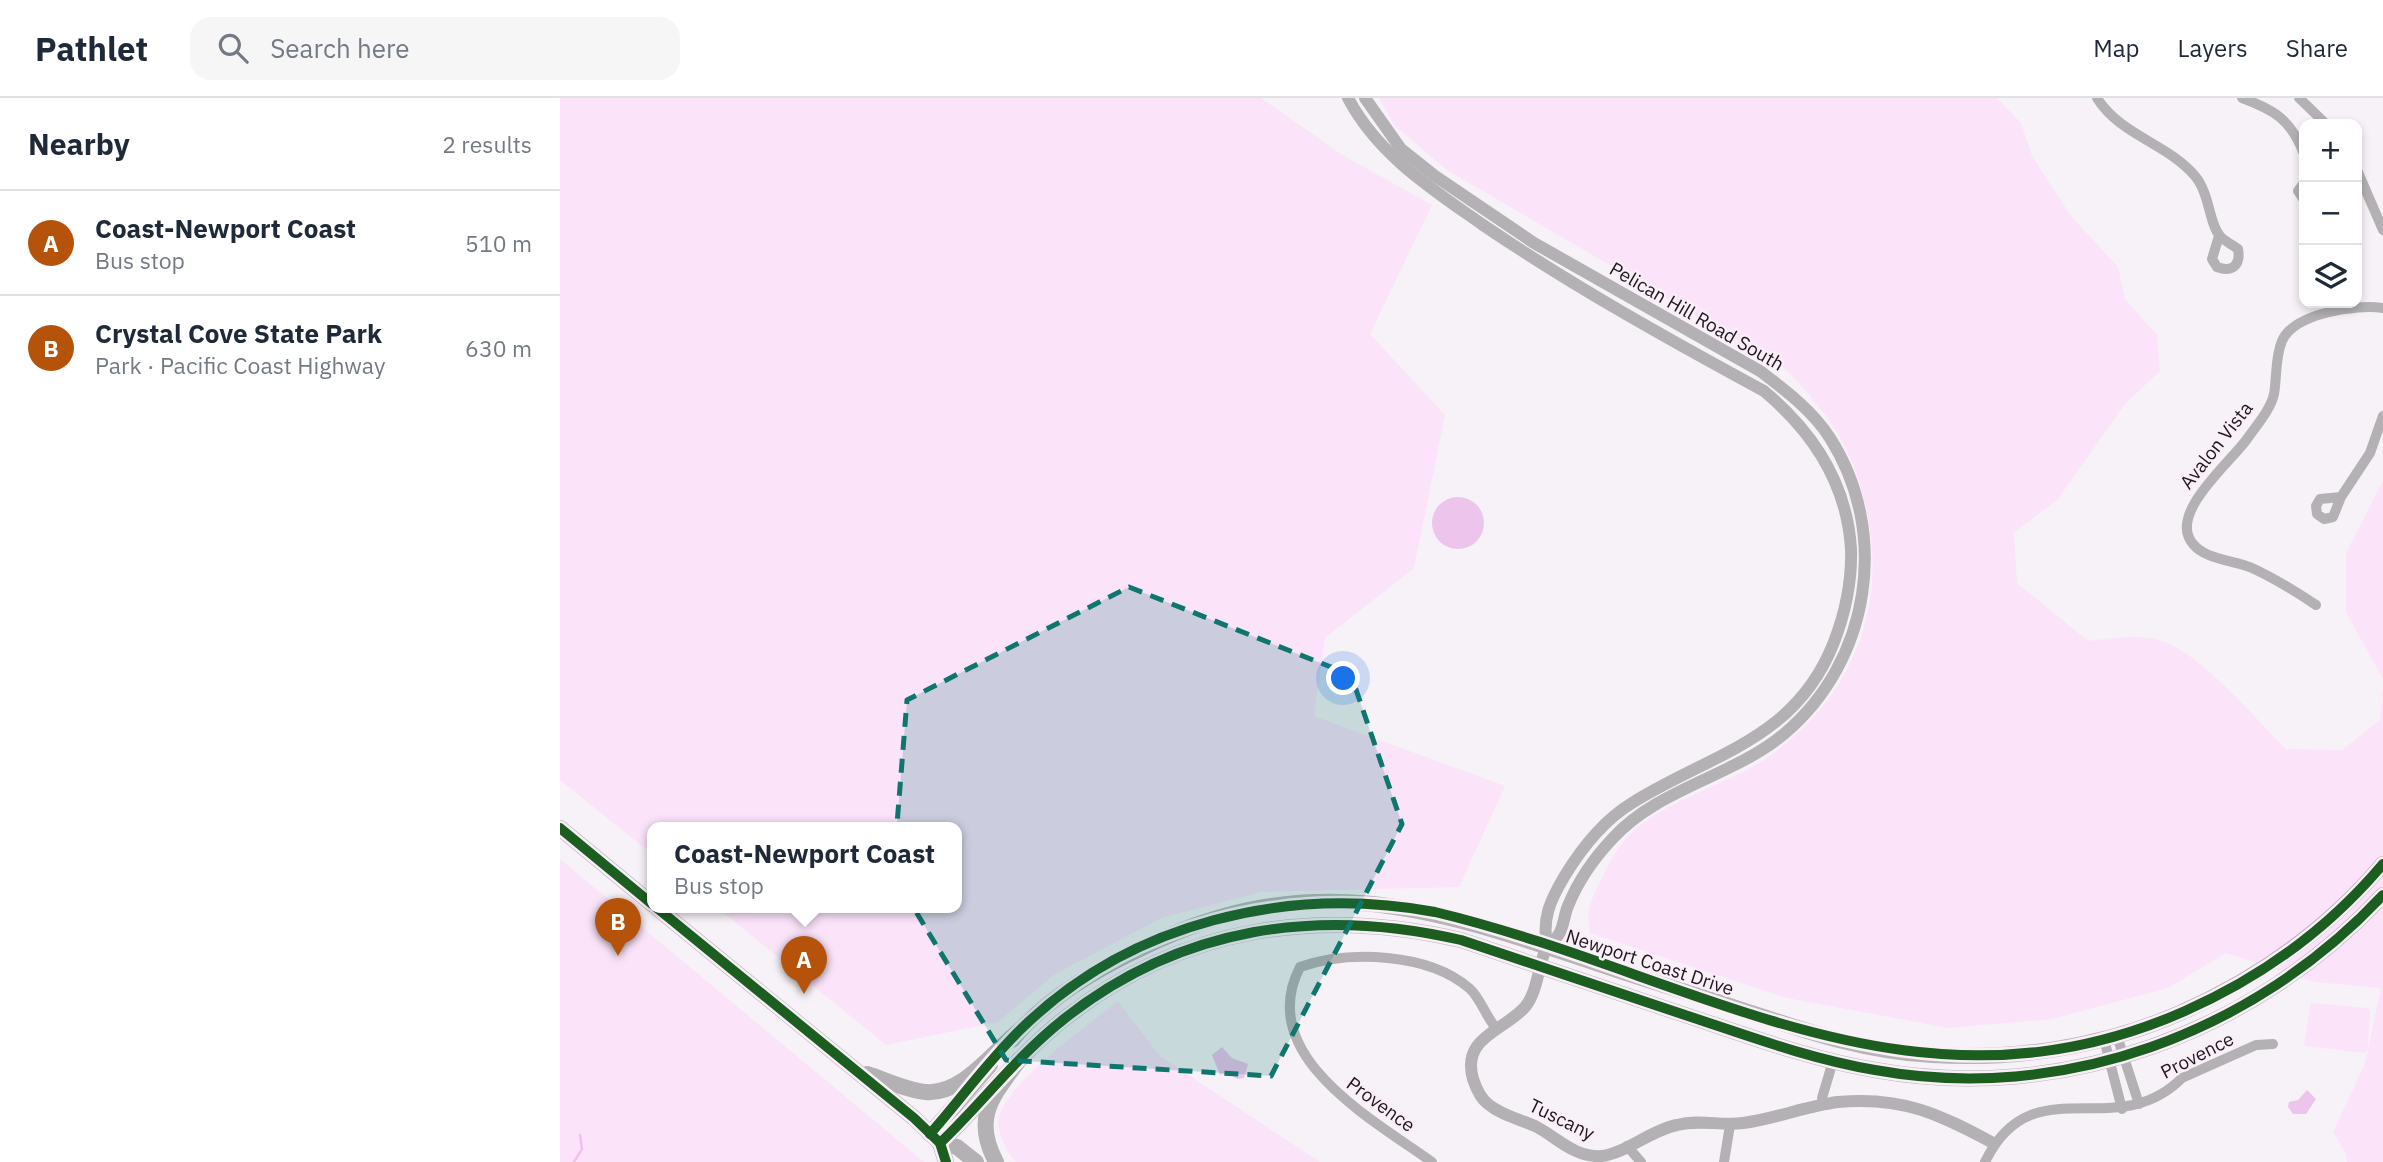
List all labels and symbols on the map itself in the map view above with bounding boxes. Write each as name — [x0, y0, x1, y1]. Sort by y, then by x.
street label: Pelican Hill Road South — [1605, 256, 1789, 376]
street label: Avalon Vista — [2174, 396, 2258, 494]
your location — [1326, 661, 1360, 695]
pin: B — [595, 898, 641, 956]
street label: Newport Coast Drive — [1563, 924, 1737, 1000]
pin: A — [781, 936, 827, 994]
street label: Provence — [2156, 1026, 2238, 1084]
street label: Provence — [1342, 1071, 1420, 1137]
street label: Tuscany — [1525, 1093, 1599, 1145]

